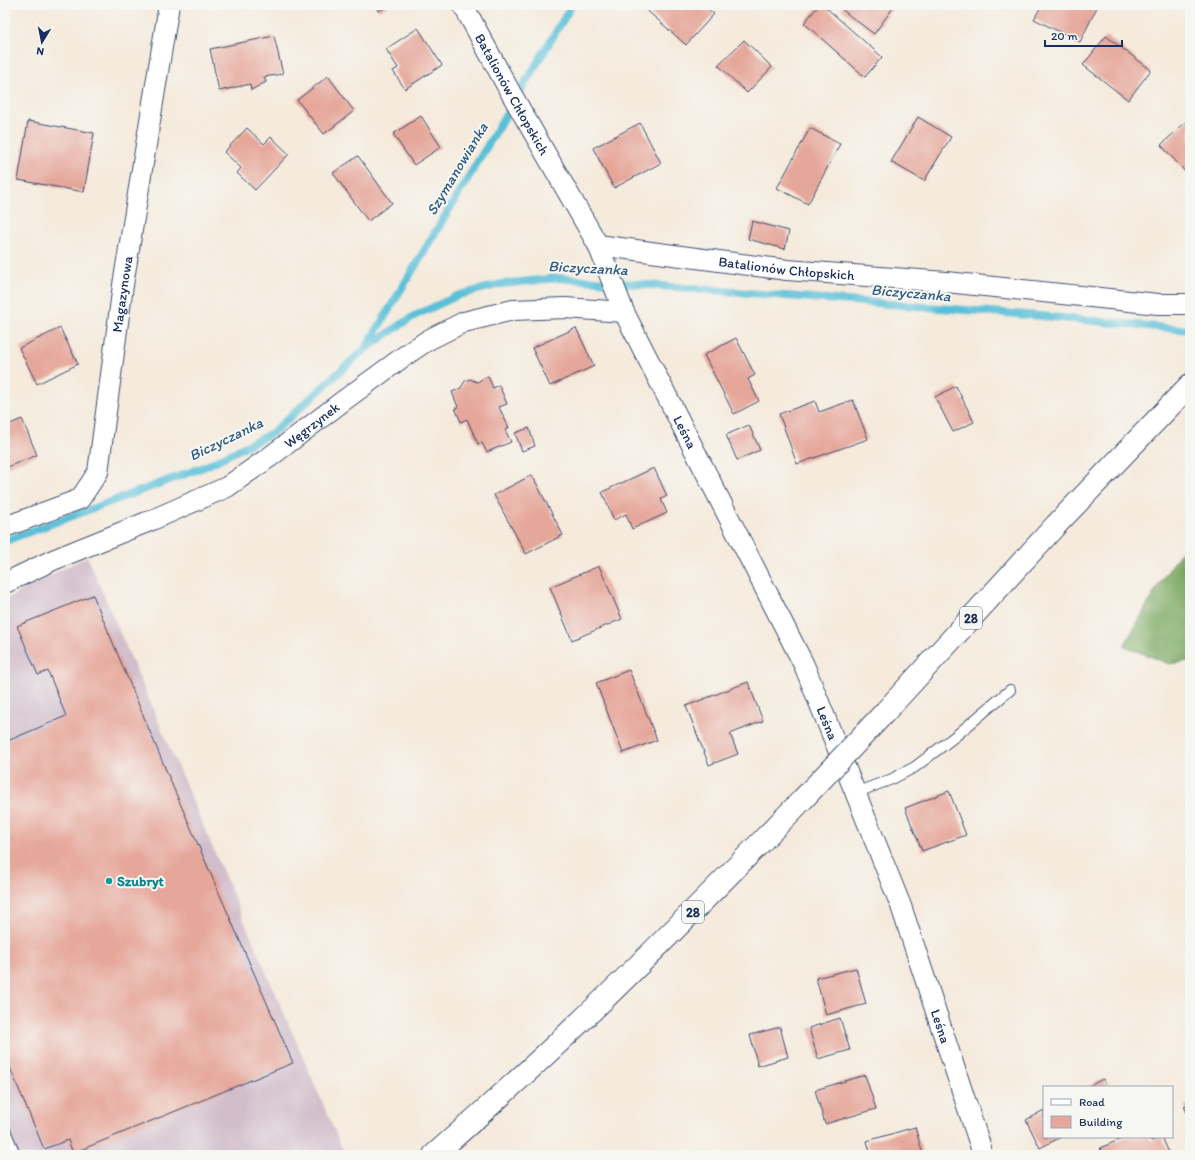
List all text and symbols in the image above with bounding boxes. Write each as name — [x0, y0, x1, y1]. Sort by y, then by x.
north arrow — [22, 22, 62, 62]
scale bar — [1045, 22, 1122, 48]
text: 20 m — [1051, 29, 1078, 43]
street label: Batalionów Chłopskich — [471, 31, 553, 159]
text: N — [36, 44, 45, 58]
water label: Szymanowianka — [422, 119, 492, 218]
street label: Batalionów Chłopskich — [717, 253, 856, 284]
street label: Magazynowa — [109, 254, 137, 334]
water label: Biczyczanka — [548, 257, 629, 279]
water label: Biczyczanka — [870, 281, 952, 305]
street label: Węgrzynek — [281, 398, 344, 452]
water label: Biczyczanka — [186, 413, 266, 465]
street label: Leśna — [669, 413, 700, 452]
road number: 28 — [960, 607, 982, 629]
street label: Leśna — [812, 704, 841, 743]
place label: Szubryt — [117, 873, 165, 890]
marker: Szubryt — [104, 876, 114, 886]
road number: 28 — [682, 901, 704, 923]
street label: Leśna — [927, 1007, 954, 1046]
legend — [1043, 1086, 1173, 1138]
text: Road — [1079, 1095, 1105, 1109]
text: Building — [1079, 1115, 1123, 1129]

